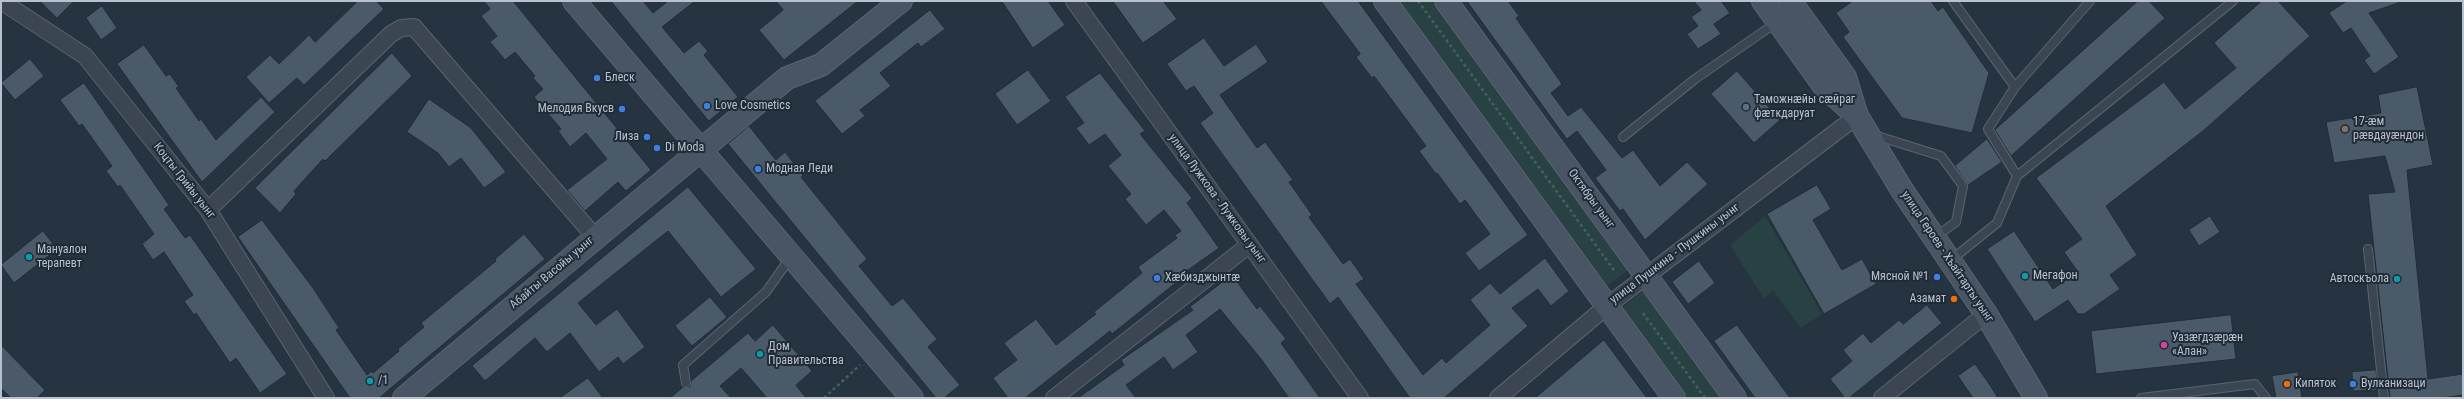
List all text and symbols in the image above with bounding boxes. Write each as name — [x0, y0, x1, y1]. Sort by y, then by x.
place label: Блеск — [605, 71, 635, 85]
marker: Блеск — [592, 73, 602, 83]
place label: Таможнæйы сæйраг фæткдаруат — [1754, 93, 1855, 121]
place label: Love Cosmetics — [715, 99, 790, 113]
marker: Love Cosmetics — [702, 101, 712, 111]
place label: Мелодия Вкусв — [538, 102, 614, 116]
marker: Таможнæйы сæйраг фæткдаруат — [1741, 102, 1751, 112]
marker: Мелодия Вкусв — [617, 104, 627, 114]
place label: 17-æм рӕвдауӕндон — [2353, 115, 2424, 143]
marker: 17-æм рӕвдауӕндон — [2340, 124, 2350, 134]
place label: Лиза — [614, 130, 639, 144]
street label: улица Лужкова - Лужковы уынг — [1165, 131, 1269, 267]
marker: Лиза — [642, 132, 652, 142]
street label: Коцты Грийы уынг — [150, 140, 218, 222]
place label: Di Moda — [665, 141, 704, 155]
marker: Di Moda — [652, 143, 662, 153]
place label: Модная Леди — [766, 162, 833, 176]
marker: Модная Леди — [753, 164, 763, 174]
street label: Октябры уынг — [1565, 166, 1617, 232]
street label: улица Героев - Хъайтарты уынг — [1898, 189, 1996, 325]
street label: улица Пушкина - Пушкины уынг — [1607, 201, 1743, 307]
street label: Абайты Васойы уынг — [507, 234, 597, 312]
place label: Мануалон терапевт — [37, 243, 87, 271]
marker: Мануалон терапевт — [24, 252, 34, 262]
place label: Мегафон — [2033, 269, 2078, 283]
place label: Мясной №1 — [1871, 270, 1929, 284]
place label: Хæбизджынтæ — [1165, 271, 1240, 285]
marker: Мегафон — [2020, 271, 2030, 281]
marker: Мясной №1 — [1932, 272, 1942, 282]
place label: Автоскъола — [2330, 272, 2389, 286]
marker: Хæбизджынтæ — [1152, 273, 1162, 283]
marker: Автоскъола — [2392, 274, 2402, 284]
place label: Азамат — [1909, 292, 1946, 306]
marker: Азамат — [1949, 294, 1959, 304]
place label: Уазæгдзæрæн «Алан» — [2172, 331, 2243, 359]
place label: Дом Правительства — [768, 340, 844, 368]
marker: Уазæгдзæрæн «Алан» — [2159, 340, 2169, 350]
marker: Дом Правительства — [755, 349, 765, 359]
place label: /1 — [378, 374, 388, 388]
marker: /1 — [365, 376, 375, 386]
place label: Кипяток — [2295, 377, 2336, 391]
place label: Вулканизаци — [2361, 377, 2426, 391]
marker: Кипяток — [2282, 379, 2292, 389]
marker: Вулканизаци — [2348, 379, 2358, 389]

